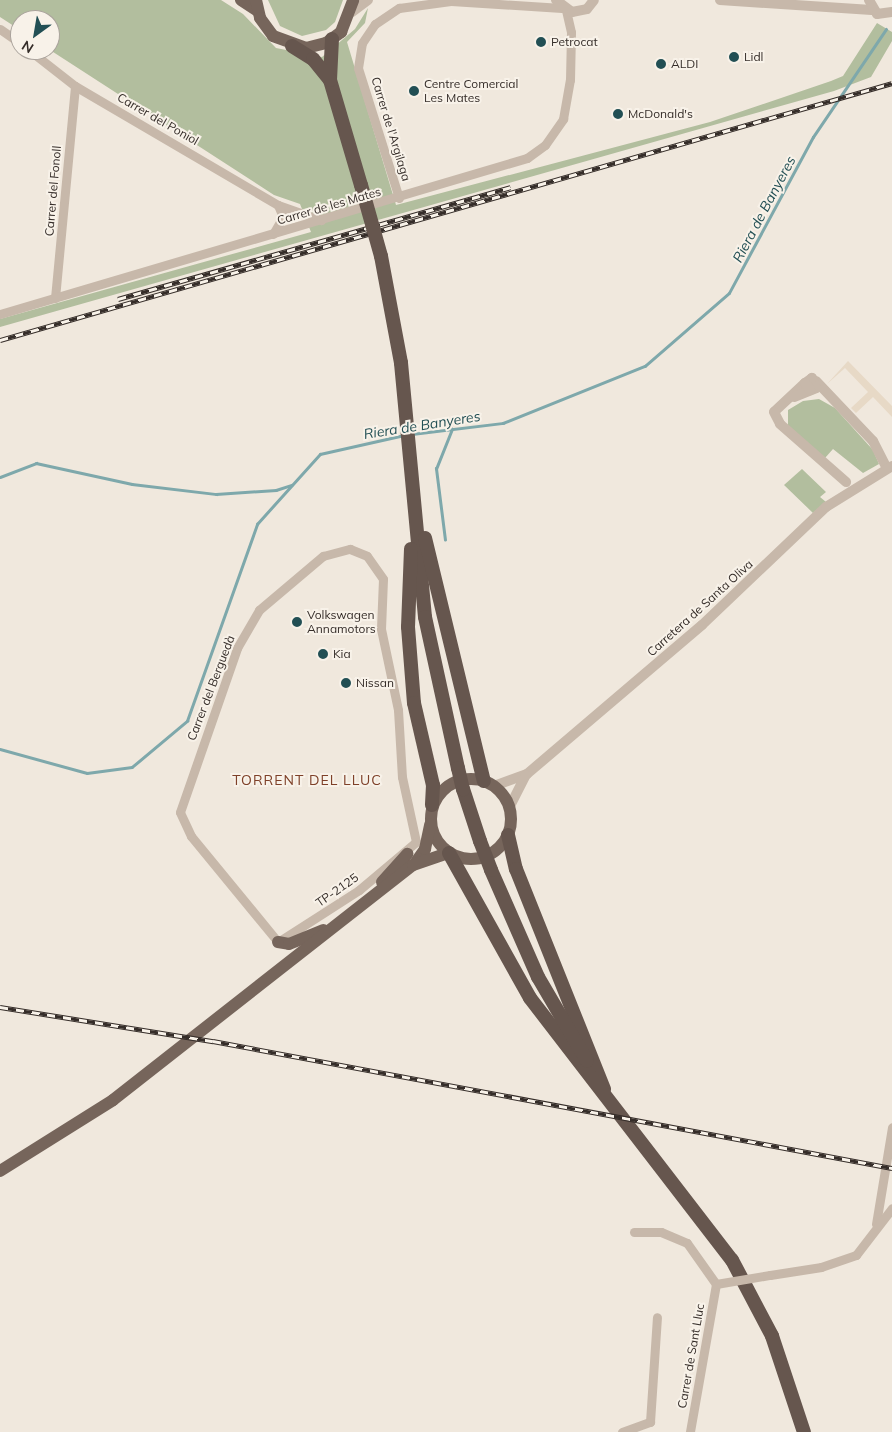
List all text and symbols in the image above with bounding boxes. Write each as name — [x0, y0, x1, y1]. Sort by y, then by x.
north arrow — [10, 10, 60, 60]
place label: Petrocat — [551, 35, 598, 49]
text: N — [18, 36, 37, 57]
marker: Petrocat — [535, 36, 547, 48]
place label: Lidl — [744, 50, 763, 64]
marker: Lidl — [728, 51, 740, 63]
place label: ALDI — [671, 57, 698, 71]
marker: ALDI — [655, 58, 667, 70]
street label: Carrer de l'Argilaga — [368, 75, 414, 183]
place label: Centre Comercial Les Mates — [424, 77, 518, 105]
marker: Centre Comercial Les Mates — [408, 85, 420, 97]
street label: Carrer del Poniol — [115, 90, 201, 148]
place label: McDonald's — [628, 107, 693, 121]
marker: McDonald's — [612, 108, 624, 120]
street label: Carrer del Fonoll — [42, 145, 64, 237]
water label: Riera de Banyeres — [729, 153, 799, 265]
street label: Carrer de les Mates — [275, 184, 383, 228]
water label: Riera de Banyeres — [362, 407, 482, 443]
street label: Carretera de Santa Oliva — [644, 557, 756, 659]
place label: Volkswagen Annamotors — [307, 608, 376, 636]
marker: Volkswagen Annamotors — [291, 616, 303, 628]
street label: Carrer del Berguedà — [184, 633, 238, 743]
place label: Kia — [333, 647, 351, 661]
marker: Kia — [317, 648, 329, 660]
place label: Nissan — [356, 676, 394, 690]
marker: Nissan — [340, 677, 352, 689]
district label: TORRENT DEL LLUC — [230, 772, 384, 788]
street label: TP-2125 — [313, 870, 361, 910]
street label: Carrer de Sant Lluc — [675, 1303, 707, 1409]

